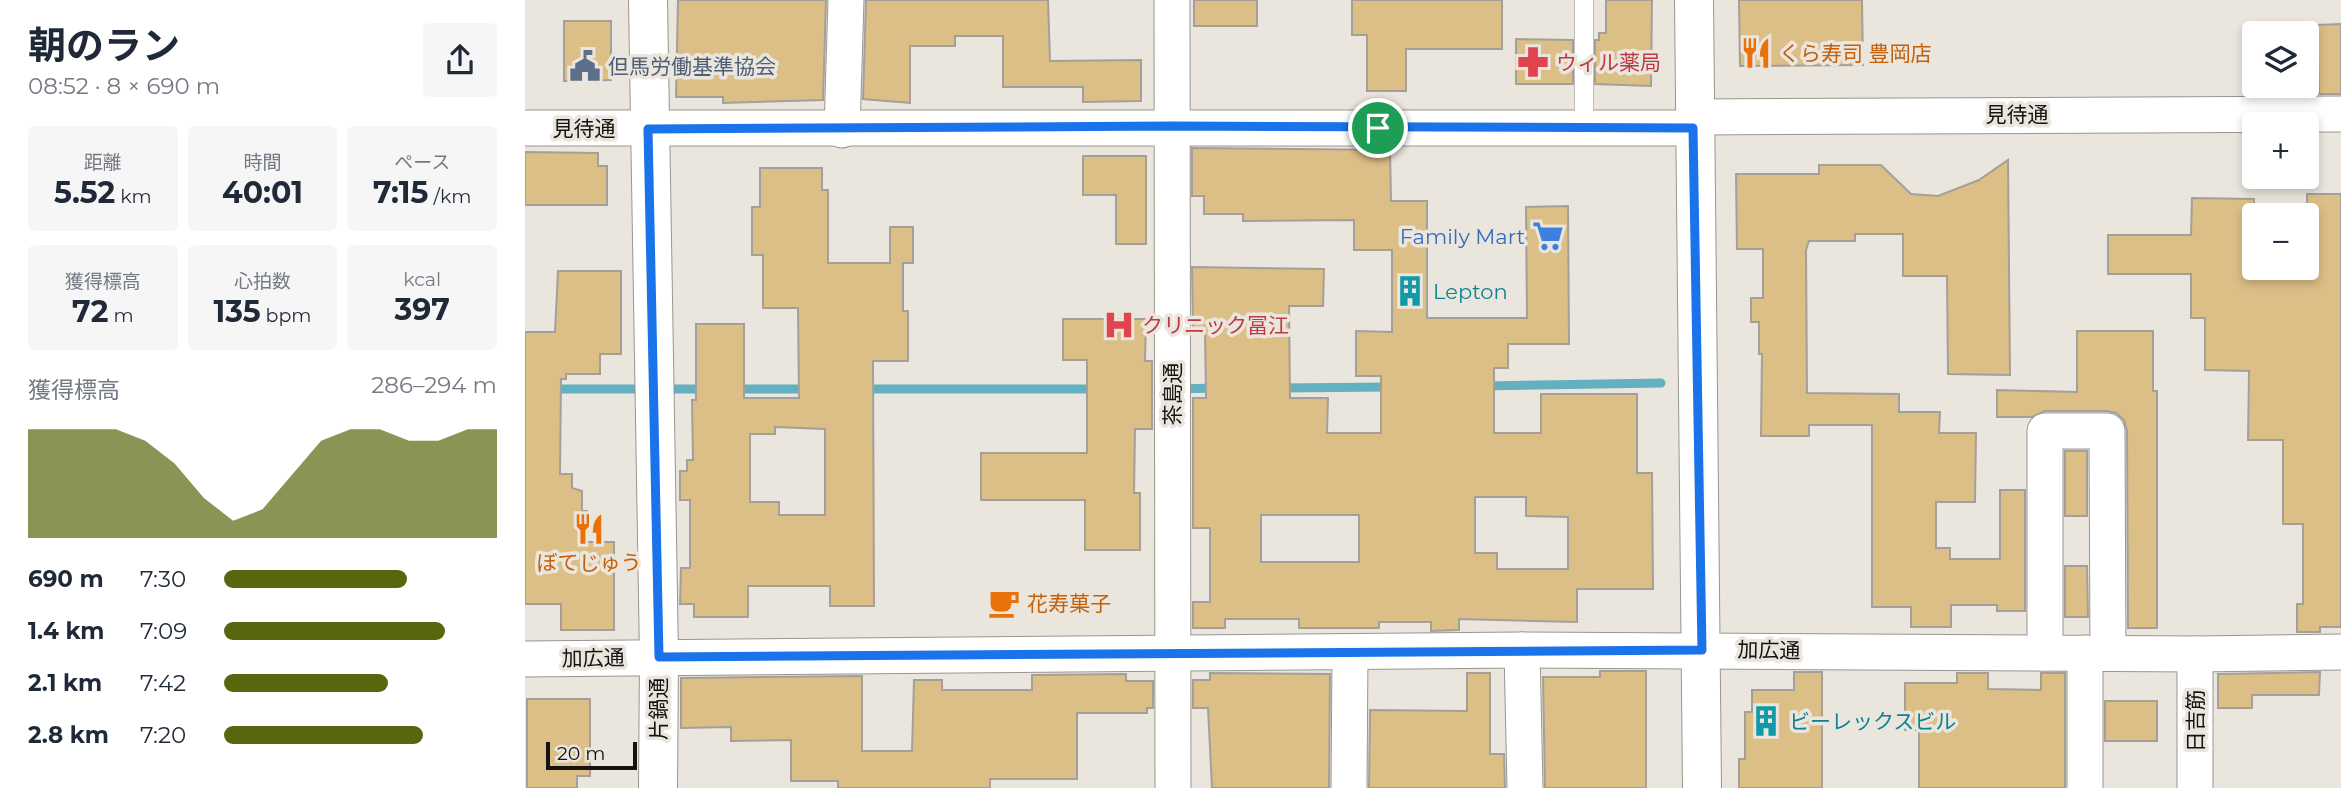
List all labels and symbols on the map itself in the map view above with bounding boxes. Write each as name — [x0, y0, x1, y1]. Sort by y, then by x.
restaurant icon: くら寿司 豊岡店 — [1739, 36, 1773, 70]
place label: くら寿司 豊岡店 — [1779, 41, 1932, 66]
pharmacy icon: ウィル薬局 — [1516, 45, 1550, 79]
public building icon: 但馬労働基準協会 — [568, 49, 602, 83]
place label: ウィル薬局 — [1556, 50, 1661, 75]
place label: 但馬労働基準協会 — [608, 54, 776, 79]
pin — [1348, 98, 1408, 158]
street label: 見待通 — [1986, 102, 2049, 127]
street label: 見待通 — [553, 116, 616, 141]
supermarket icon: Family Mart — [1531, 219, 1565, 253]
place label: Family Mart — [1400, 224, 1525, 249]
building icon: Lepton — [1393, 274, 1427, 308]
place label: Lepton — [1433, 279, 1508, 304]
hospital icon: クリニック冨江 — [1102, 308, 1136, 342]
place label: クリニック冨江 — [1142, 313, 1289, 338]
street label: 茶島通 — [1160, 363, 1185, 426]
restaurant icon: ぼてじゅう — [572, 512, 606, 546]
place label: ぼてじゅう — [537, 550, 642, 575]
cafe icon: 花寿菓子 — [987, 586, 1021, 620]
place label: 花寿菓子 — [1027, 591, 1111, 616]
street label: 加広通 — [1737, 637, 1801, 663]
street label: 加広通 — [561, 645, 625, 671]
street label: 片鍋通 — [646, 678, 671, 741]
street label: 日吉筋 — [2183, 690, 2208, 753]
building icon: ビーレックスビル — [1749, 704, 1783, 738]
place label: ビーレックスビル — [1789, 709, 1956, 734]
scale bar — [546, 739, 637, 771]

